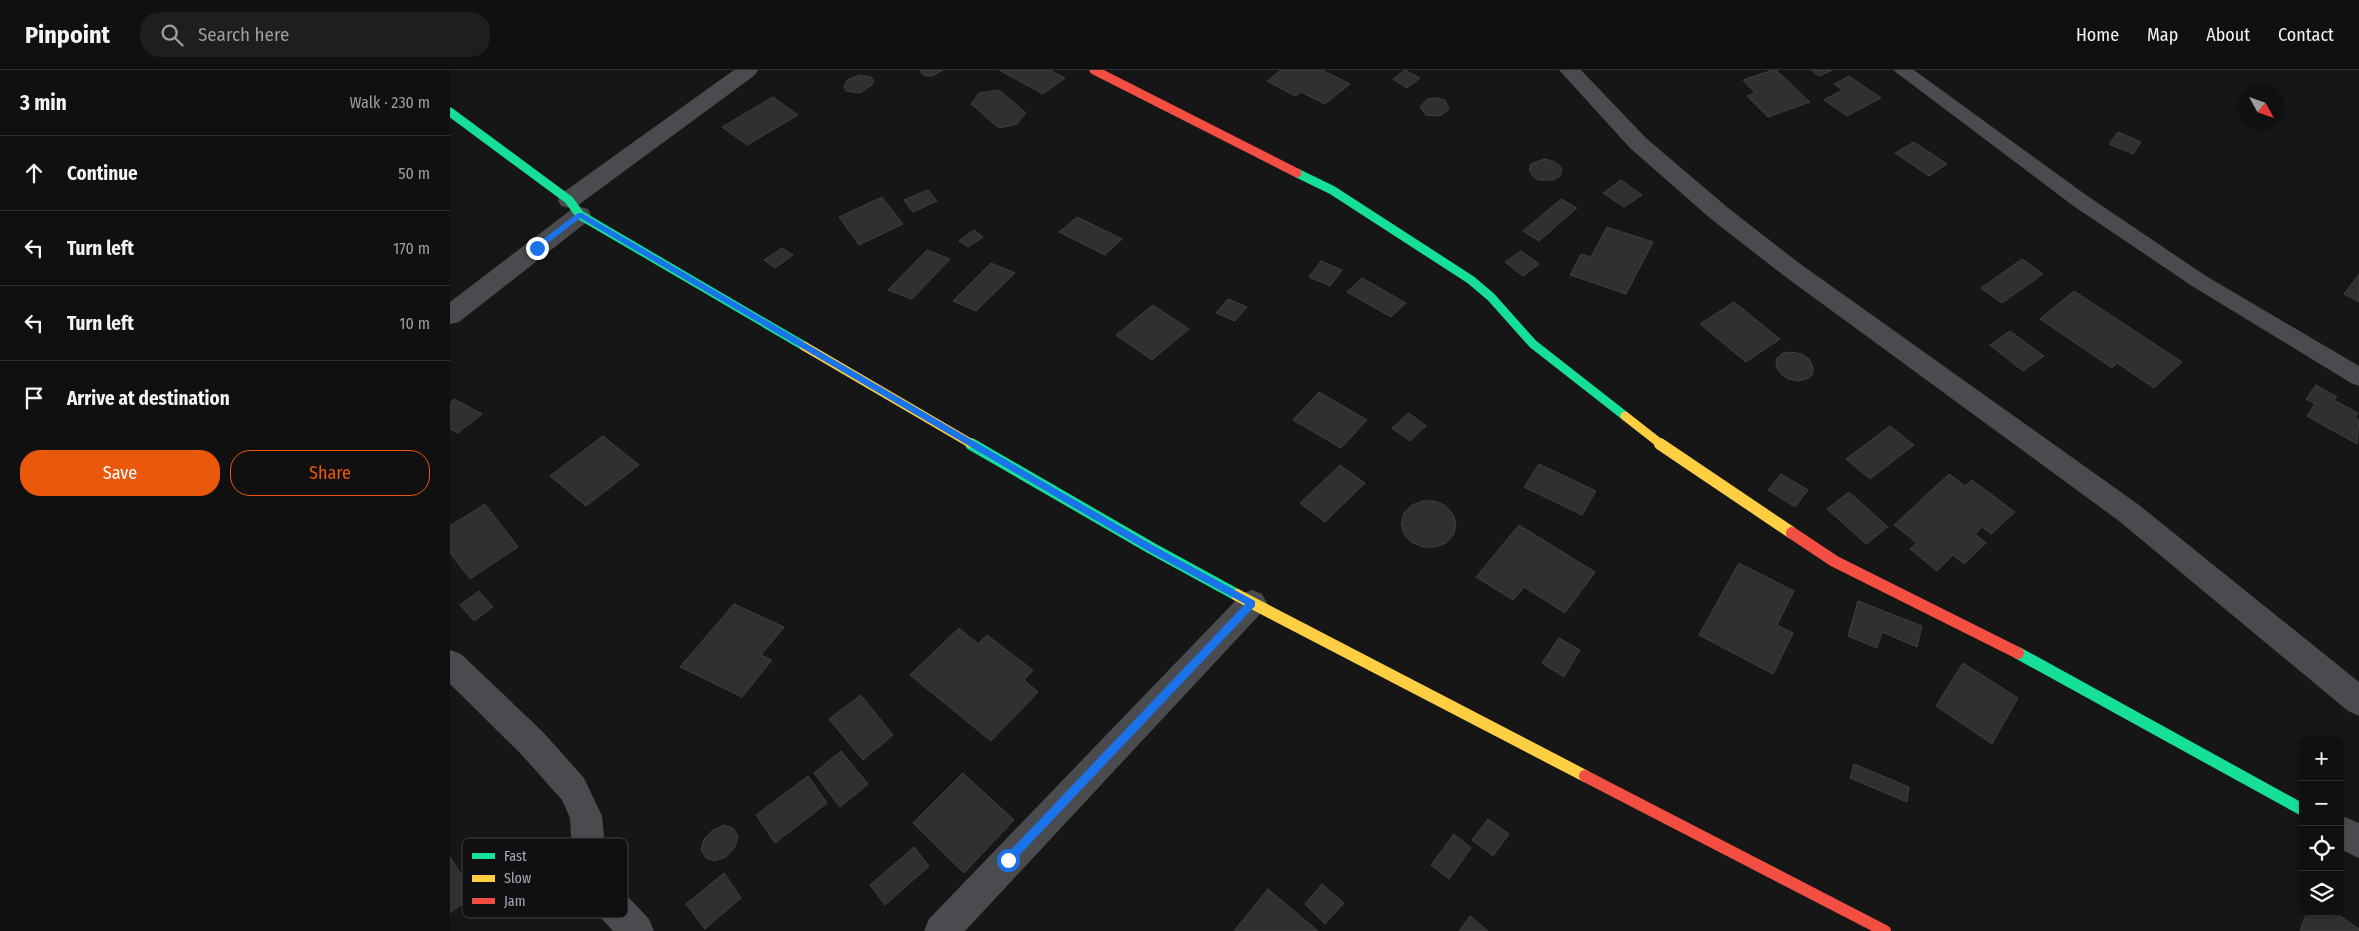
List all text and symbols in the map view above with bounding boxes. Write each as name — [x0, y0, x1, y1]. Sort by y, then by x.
search box — [140, 12, 490, 57]
text: Pinpoint — [25, 21, 110, 49]
icon: search — [158, 21, 186, 49]
text: Search here — [198, 23, 289, 46]
text: Home — [2076, 24, 2119, 46]
text: Map — [2147, 24, 2178, 46]
text: About — [2206, 24, 2250, 46]
text: Contact — [2278, 24, 2334, 46]
north arrow — [2239, 85, 2284, 130]
text: 3 min — [20, 90, 67, 116]
text: Walk · 230 m — [350, 93, 430, 112]
icon: ahead — [20, 159, 48, 187]
text: Continue — [67, 162, 138, 185]
text: 50 m — [398, 164, 430, 183]
icon: left — [20, 234, 48, 262]
text: Turn left — [67, 237, 134, 260]
route end — [526, 237, 549, 260]
text: 170 m — [393, 239, 430, 258]
icon: left — [20, 309, 48, 337]
text: Turn left — [67, 312, 134, 335]
text: 10 m — [399, 314, 430, 333]
icon: arrive — [20, 384, 48, 412]
text: Arrive at destination — [67, 387, 230, 410]
button: Save — [20, 450, 220, 496]
button: Share — [230, 450, 430, 496]
map controls — [2299, 736, 2344, 916]
button: + — [2299, 736, 2344, 781]
button: − — [2299, 781, 2344, 826]
button: locate — [2299, 826, 2344, 871]
legend — [462, 838, 628, 918]
text: Fast — [504, 848, 527, 865]
route start — [997, 849, 1020, 872]
text: Slow — [504, 870, 531, 887]
button: layers — [2299, 871, 2344, 916]
text: Jam — [504, 893, 525, 910]

